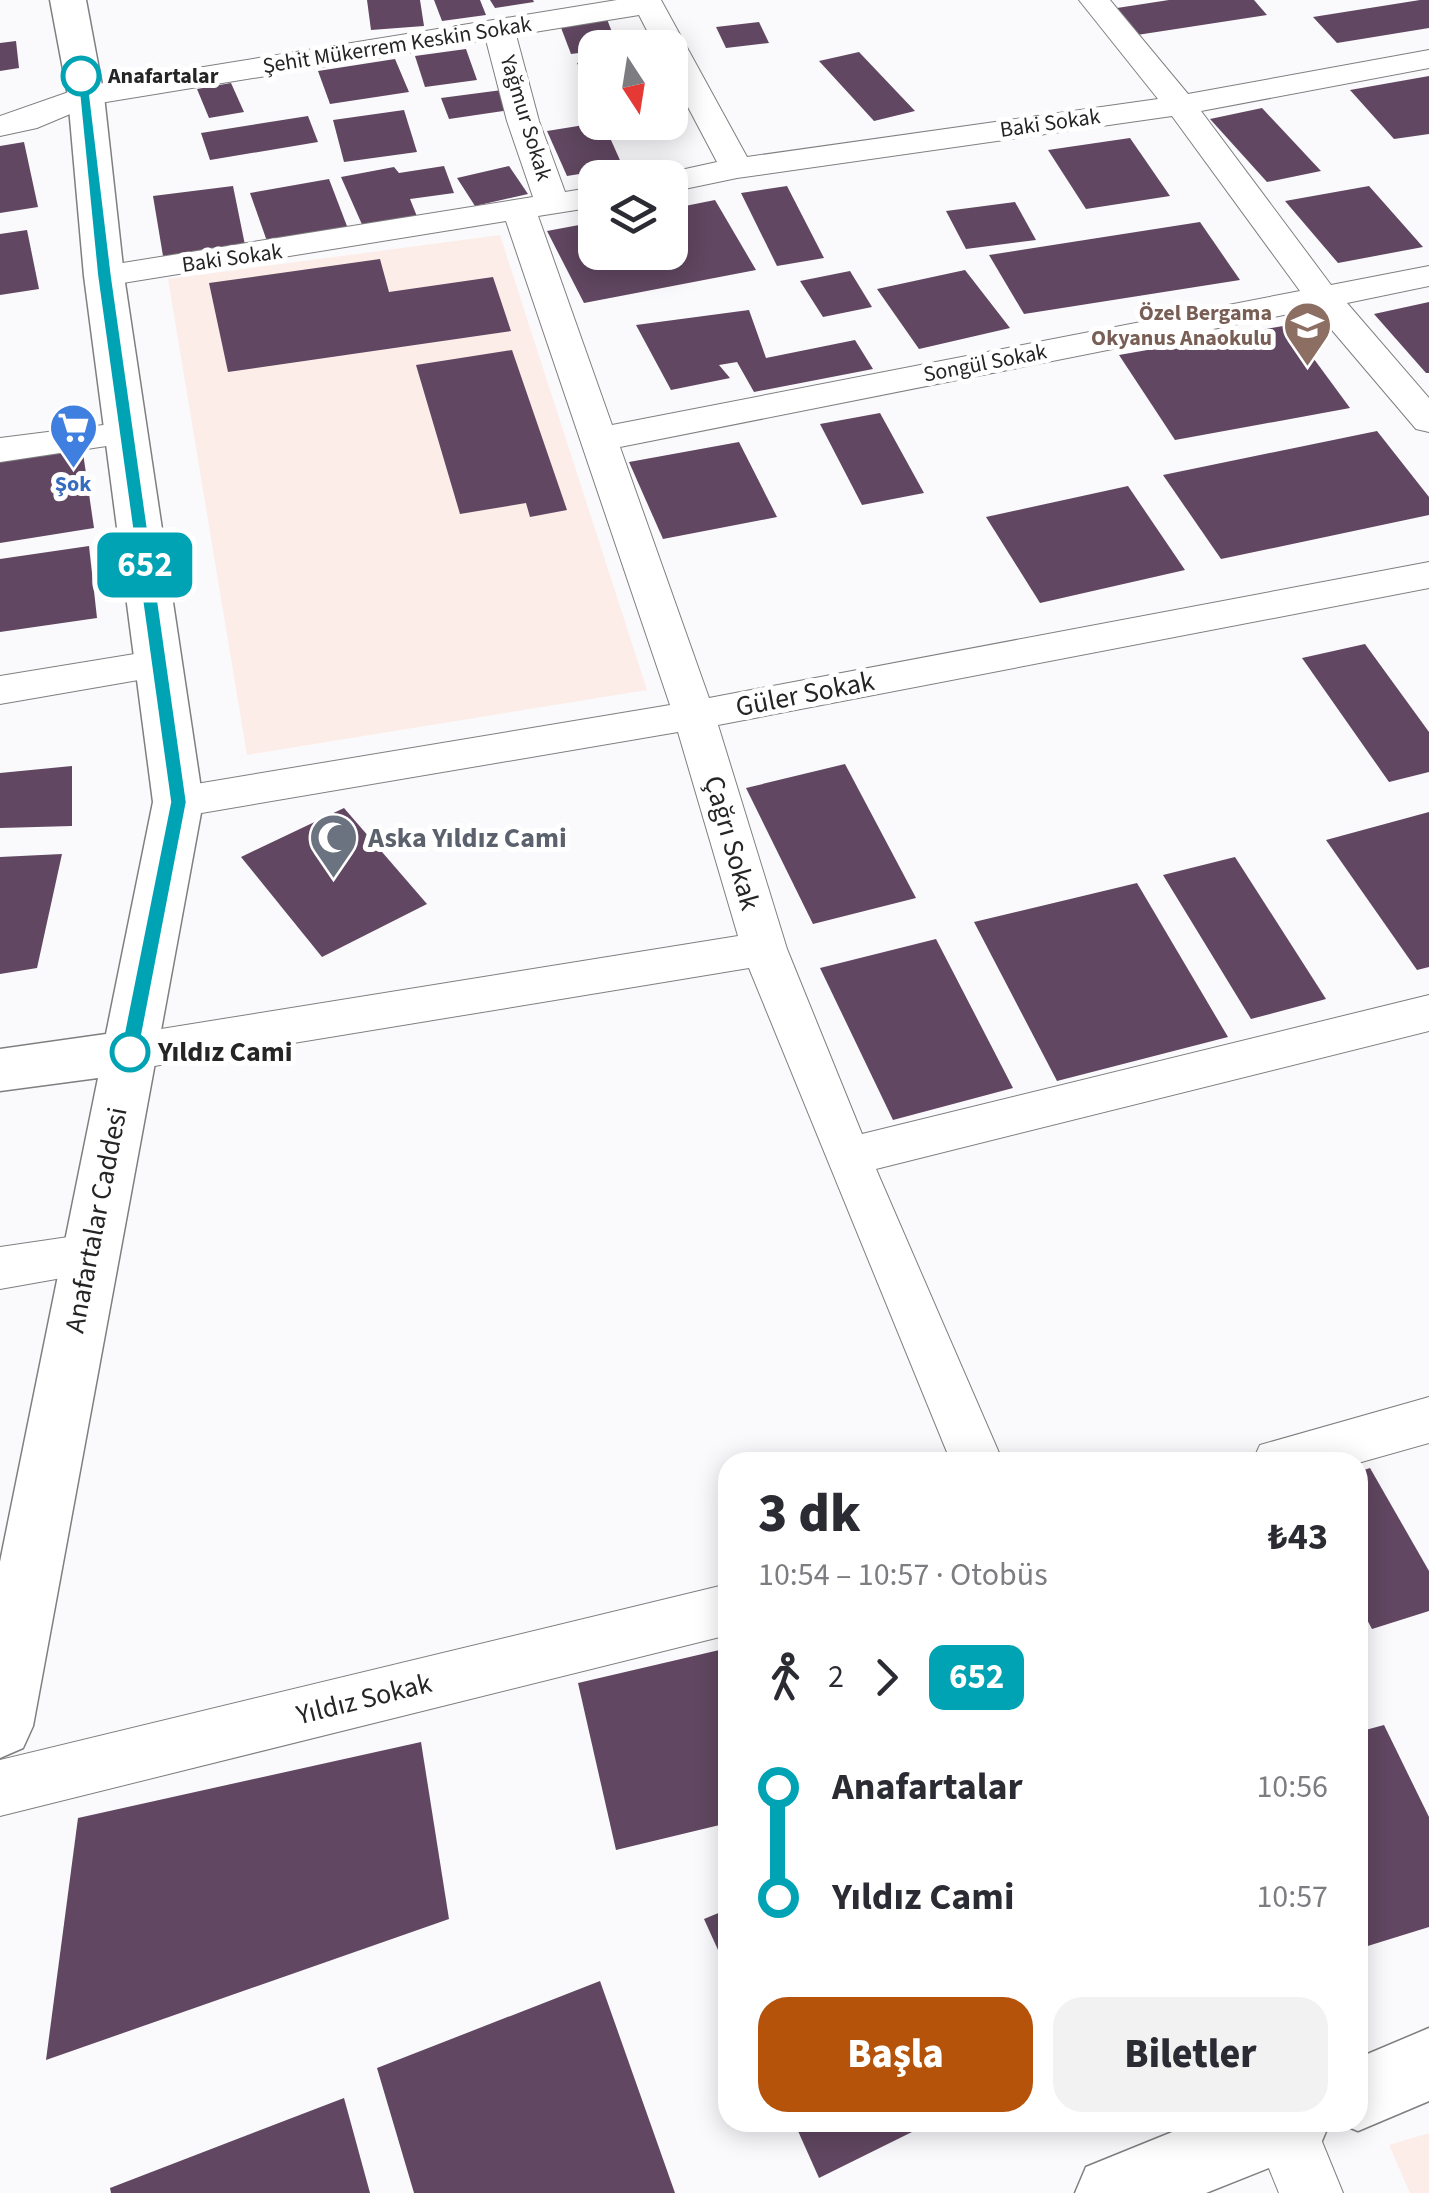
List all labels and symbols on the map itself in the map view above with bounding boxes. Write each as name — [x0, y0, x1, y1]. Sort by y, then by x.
street label: Şehit Mükerrem Keskin Sokak — [260, 8, 534, 82]
north arrow — [578, 30, 688, 140]
street label: Yağmur Sokak — [491, 50, 560, 185]
marker: Anafartalar — [62, 57, 100, 95]
place label: Anafartalar — [107, 60, 219, 92]
street label: Baki Sokak — [998, 100, 1102, 146]
street label: Baki Sokak — [180, 235, 284, 281]
place label: Özel Bergama Okyanus Anaokulu — [1091, 297, 1272, 354]
school or university icon: Özel Bergama Okyanus Anaokulu — [1281, 300, 1333, 368]
street label: Songül Sokak — [921, 335, 1050, 391]
supermarket icon: Şok — [47, 402, 99, 470]
place label: Şok — [55, 468, 91, 500]
line badge: 652 — [88, 532, 202, 598]
street label: Güler Sokak — [732, 661, 878, 727]
street label: Çağrı Sokak — [694, 771, 770, 915]
mosque icon: Aska Yıldız Cami — [307, 812, 359, 880]
place label: Aska Yıldız Cami — [367, 818, 567, 858]
place label: Yıldız Cami — [157, 1032, 292, 1072]
marker: Yıldız Cami — [111, 1033, 149, 1071]
street label: Anafartalar Caddesi — [54, 1104, 138, 1336]
street label: Yıldız Sokak — [291, 1663, 436, 1735]

